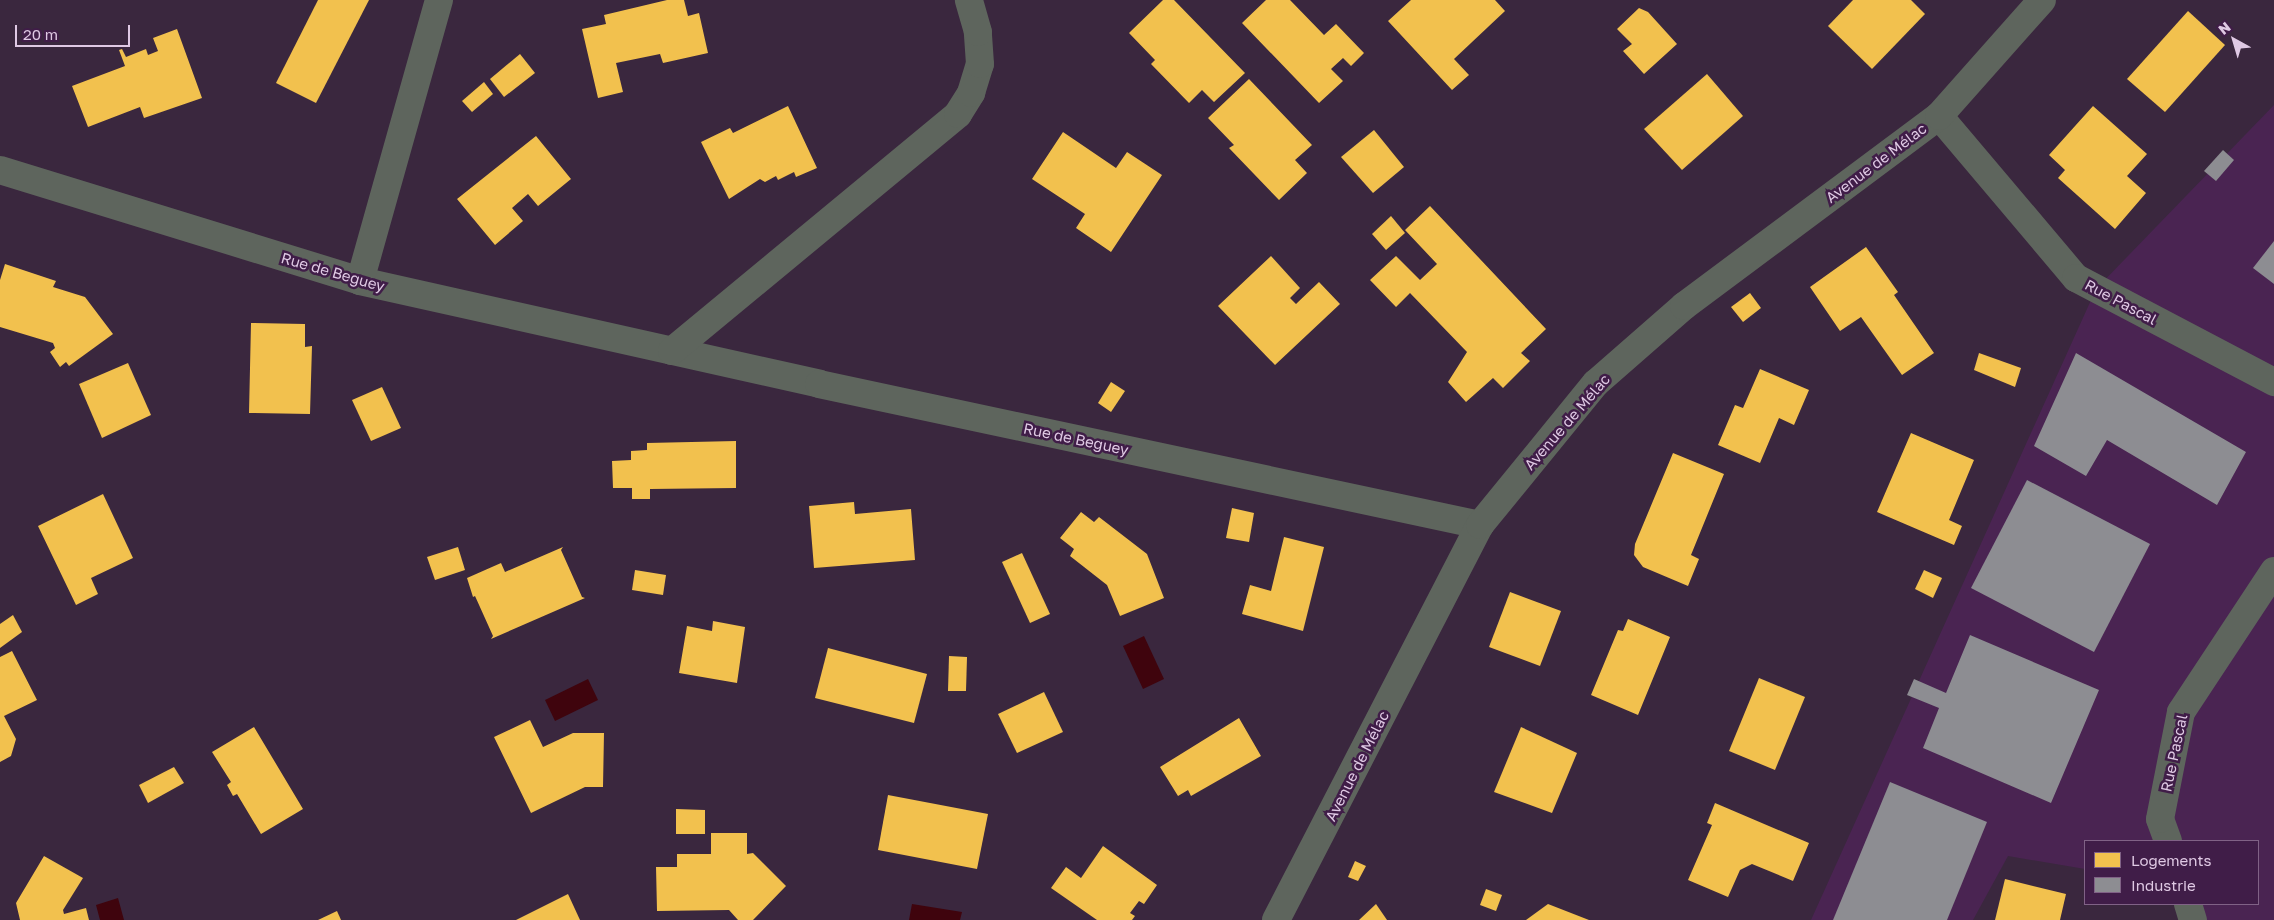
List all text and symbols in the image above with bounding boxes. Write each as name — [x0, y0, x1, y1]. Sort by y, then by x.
scale bar — [18, 15, 132, 47]
north arrow — [2209, 15, 2259, 65]
text: N — [2215, 18, 2234, 38]
text: 20 m — [23, 25, 58, 43]
street label: Avenue de Mélac — [1822, 119, 1930, 207]
street label: Rue de Beguey — [279, 249, 387, 295]
street label: Rue Pascal — [2082, 276, 2160, 328]
street label: Avenue de Mélac — [1520, 370, 1614, 474]
street label: Rue de Beguey — [1022, 419, 1130, 459]
street label: Avenue de Mélac — [1321, 708, 1393, 824]
street label: Rue Pascal — [2157, 713, 2191, 793]
legend — [2084, 840, 2259, 905]
text: Logements — [2131, 851, 2211, 869]
text: Industrie — [2131, 876, 2196, 894]

